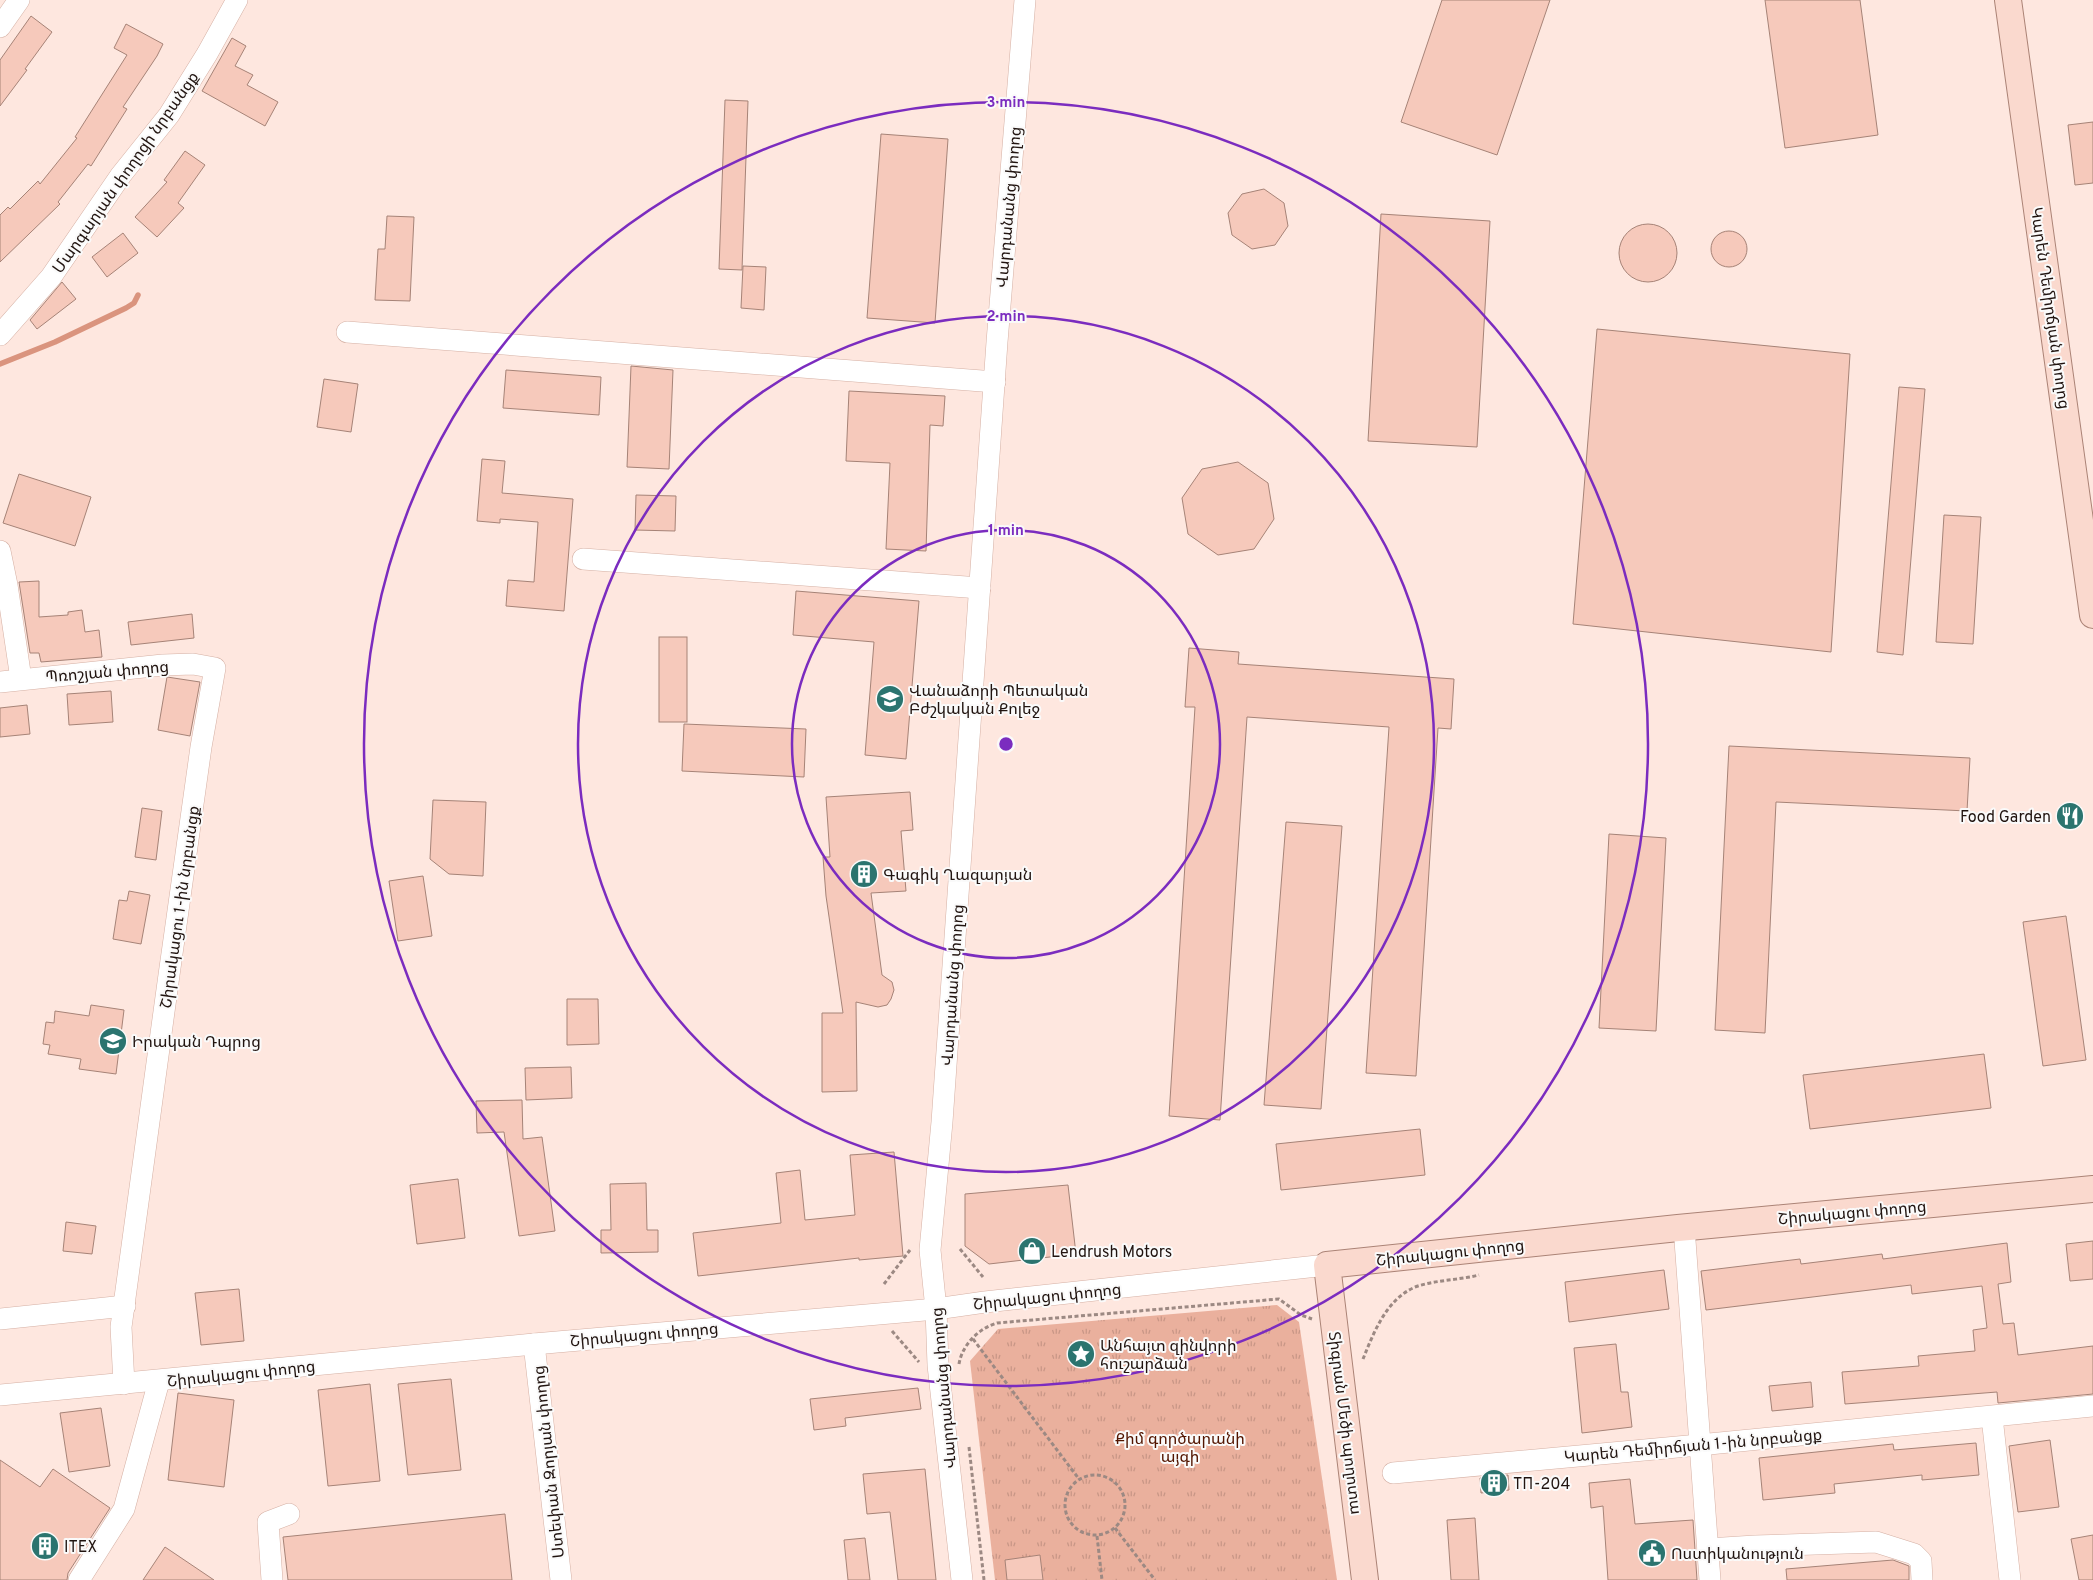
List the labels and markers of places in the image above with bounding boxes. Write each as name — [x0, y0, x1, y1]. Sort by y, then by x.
place label: Վանաձորի Պետական Բժշկական Քոլեջ — [909, 682, 1088, 720]
school or university icon: Վանաձորի Պետական Բժշկական Քոլեջ — [875, 684, 905, 714]
centre of rings — [997, 735, 1015, 753]
restaurant icon: Food Garden — [2055, 801, 2085, 831]
place label: Food Garden — [1960, 808, 2051, 828]
building icon: Գագիկ Ղազարյան — [849, 859, 879, 889]
place label: Գագիկ Ղազարյան — [883, 866, 1032, 886]
school or university icon: Իրական Դպրոց — [98, 1026, 128, 1056]
place label: Իրական Դպրոց — [132, 1033, 261, 1053]
shop icon: Lendrush Motors — [1017, 1236, 1047, 1266]
place label: Lendrush Motors — [1051, 1243, 1172, 1263]
place label: Անհայտ զինվորի հուշարձան — [1100, 1337, 1236, 1375]
place icon: Անհայտ զինվորի հուշարձան — [1066, 1339, 1096, 1369]
building icon: ТП-204 — [1479, 1468, 1509, 1498]
place label: ТП-204 — [1513, 1475, 1570, 1495]
building icon: ITEX — [30, 1531, 60, 1561]
place label: ITEX — [64, 1538, 97, 1558]
public building icon: Ոստիկանություն — [1637, 1538, 1667, 1568]
place label: Ոստիկանություն — [1671, 1545, 1804, 1565]

